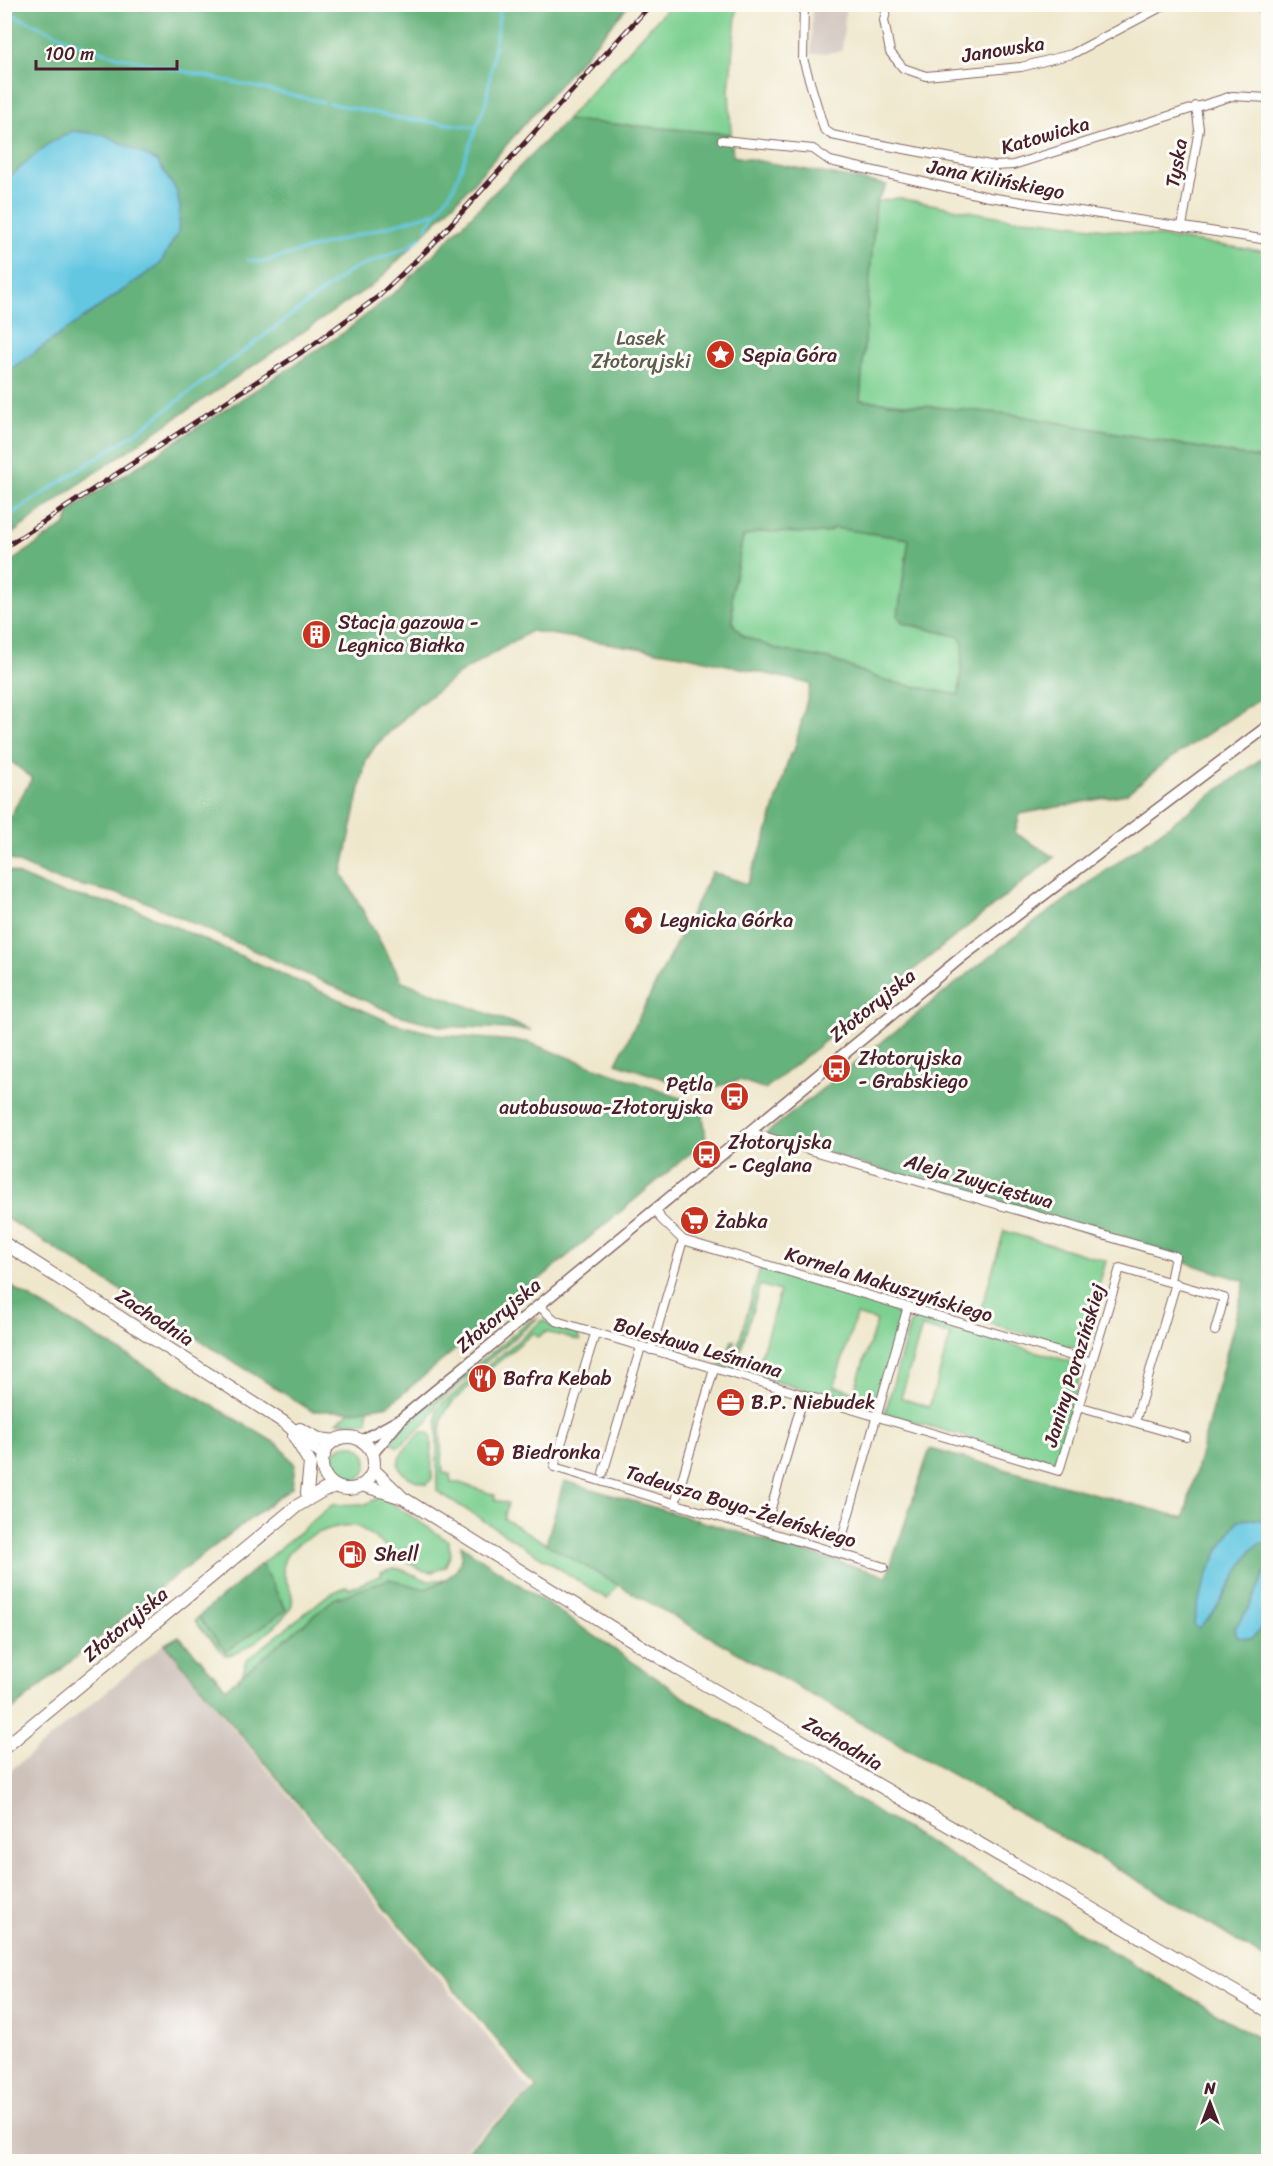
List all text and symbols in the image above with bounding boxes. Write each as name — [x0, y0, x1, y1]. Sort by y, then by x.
street label: Janowska — [958, 26, 1047, 73]
scale bar — [36, 33, 177, 71]
text: 100 m — [45, 38, 94, 70]
street label: Katowicka — [997, 106, 1094, 165]
street label: Tyska — [1155, 136, 1198, 191]
street label: Jana Kilińskiego — [923, 149, 1068, 210]
park label: Lasek Złotoryjski — [591, 321, 691, 379]
place label: Sępia Góra — [742, 338, 837, 373]
place icon: Sępia Góra — [705, 339, 737, 371]
place label: Stacja gazowa - Legnica Białka — [338, 605, 479, 663]
building icon: Stacja gazowa - Legnica Białka — [301, 618, 333, 650]
place label: Legnicka Górka — [660, 903, 793, 938]
place icon: Legnicka Górka — [623, 904, 655, 936]
street label: Złotoryjska — [821, 959, 924, 1052]
place label: Złotoryjska - Grabskiego — [858, 1041, 968, 1099]
bus stop icon: Złotoryjska - Grabskiego — [821, 1053, 853, 1085]
place label: Pętla autobusowa-Złotoryjska — [499, 1067, 713, 1125]
bus stop icon: Pętla autobusowa-Złotoryjska — [718, 1080, 750, 1112]
place label: Złotoryjska - Ceglana — [728, 1125, 832, 1183]
bus stop icon: Złotoryjska - Ceglana — [691, 1138, 723, 1170]
street label: Aleja Zwycięstwa — [899, 1143, 1057, 1219]
place label: Żabka — [715, 1204, 769, 1239]
supermarket icon: Żabka — [678, 1205, 710, 1237]
street label: Kornela Makuszyńskiego — [781, 1236, 997, 1333]
street label: Złotoryjska — [447, 1269, 549, 1362]
street label: Zachodnia — [108, 1279, 201, 1356]
street label: Janiny Porazińskiej — [1033, 1279, 1116, 1452]
street label: Bolesława Leśmiana — [609, 1307, 787, 1389]
place label: Bafra Kebab — [503, 1361, 611, 1396]
restaurant icon: Bafra Kebab — [466, 1362, 498, 1394]
place label: B.P. Niebudek — [751, 1385, 876, 1420]
office icon: B.P. Niebudek — [714, 1386, 746, 1418]
place label: Biedronka — [512, 1435, 601, 1470]
supermarket icon: Biedronka — [475, 1436, 507, 1468]
street label: Tadeusza Boya-Żeleńskiego — [621, 1455, 861, 1558]
place label: Shell — [374, 1537, 419, 1572]
fuel station icon: Shell — [337, 1538, 369, 1570]
street label: Złotoryjska — [74, 1578, 176, 1671]
street label: Zachodnia — [796, 1706, 890, 1781]
north arrow — [1180, 2073, 1240, 2133]
text: N — [1203, 2074, 1216, 2103]

